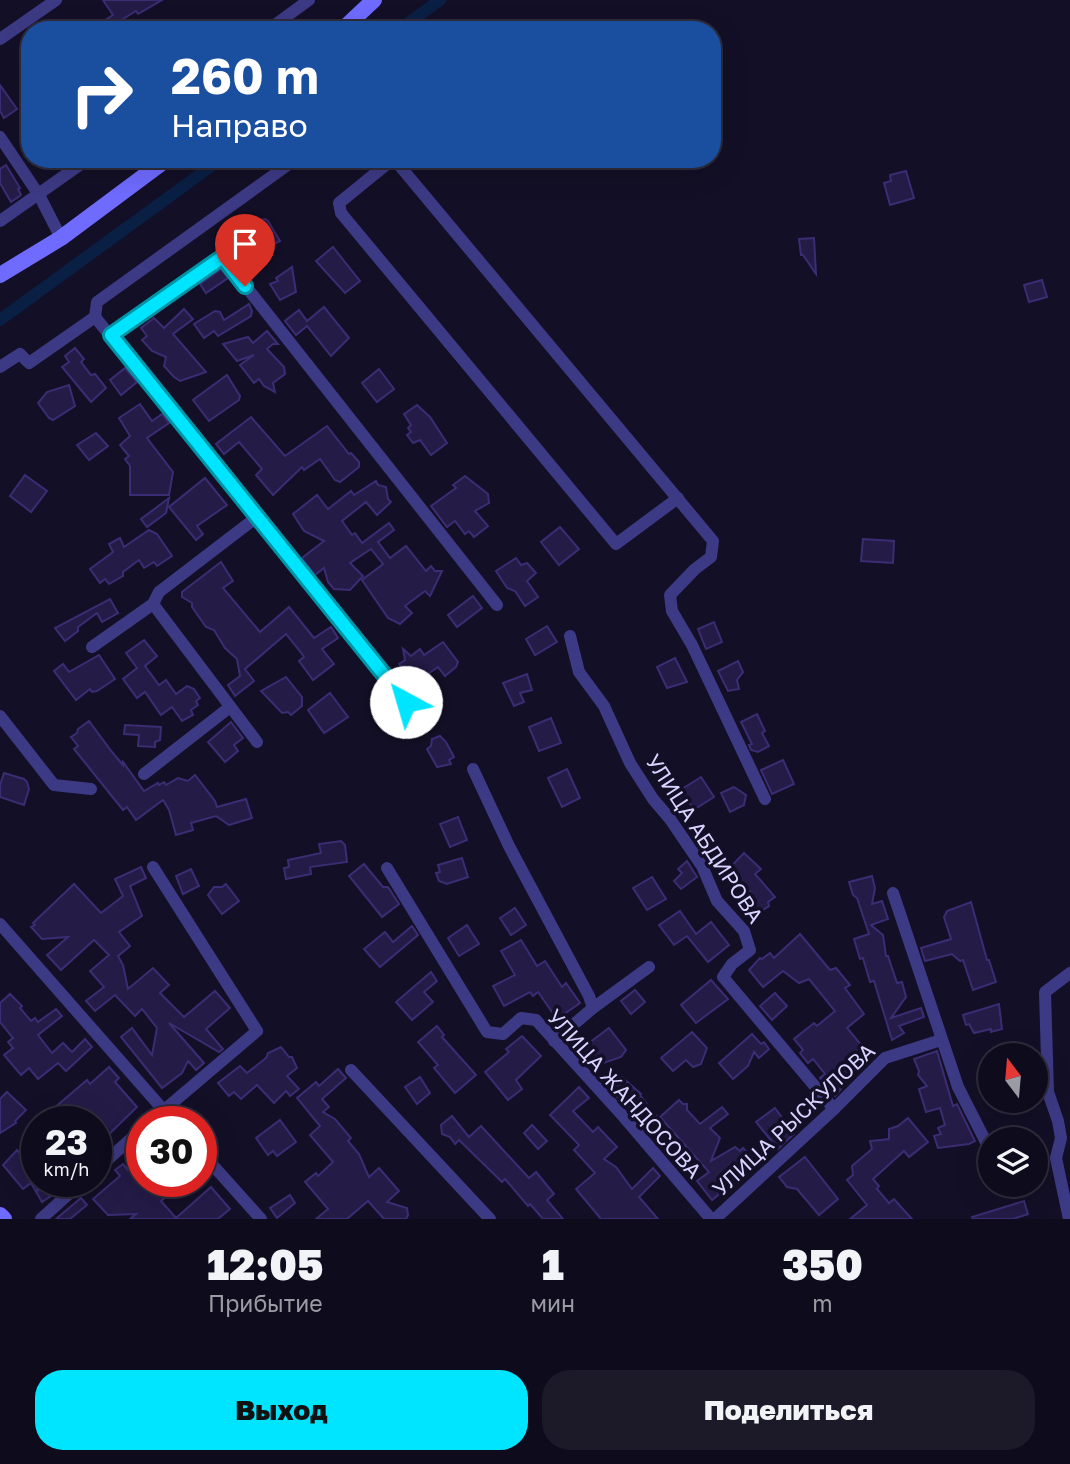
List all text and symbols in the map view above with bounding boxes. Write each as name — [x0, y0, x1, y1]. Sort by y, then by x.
text: 260 m — [171, 46, 319, 105]
icon: right — [56, 49, 147, 140]
text: Направо — [171, 106, 308, 144]
pin — [215, 214, 275, 286]
icon: arrive — [226, 225, 264, 263]
position arrow — [369, 665, 443, 739]
street label: УЛИЦА АБДИРОВА — [641, 749, 769, 928]
street label: УЛИЦА ЖАНДОСОВА — [542, 1003, 708, 1183]
street label: УЛИЦА РЫСКУЛОВА — [707, 1037, 880, 1201]
north arrow — [978, 1043, 1048, 1113]
map controls — [978, 1043, 1048, 1197]
speed limit sign: 30 — [126, 1106, 217, 1197]
text: 23 — [45, 1121, 88, 1163]
button: layers — [978, 1127, 1048, 1197]
text: km/h — [44, 1158, 89, 1180]
text: 12:05 — [207, 1239, 323, 1289]
text: 1 — [542, 1239, 564, 1289]
text: 350 — [782, 1239, 863, 1289]
text: Прибытие — [208, 1289, 323, 1317]
text: мин — [530, 1289, 575, 1317]
text: m — [812, 1289, 833, 1317]
button: Выход — [35, 1370, 528, 1450]
button: Поделиться — [542, 1370, 1035, 1450]

